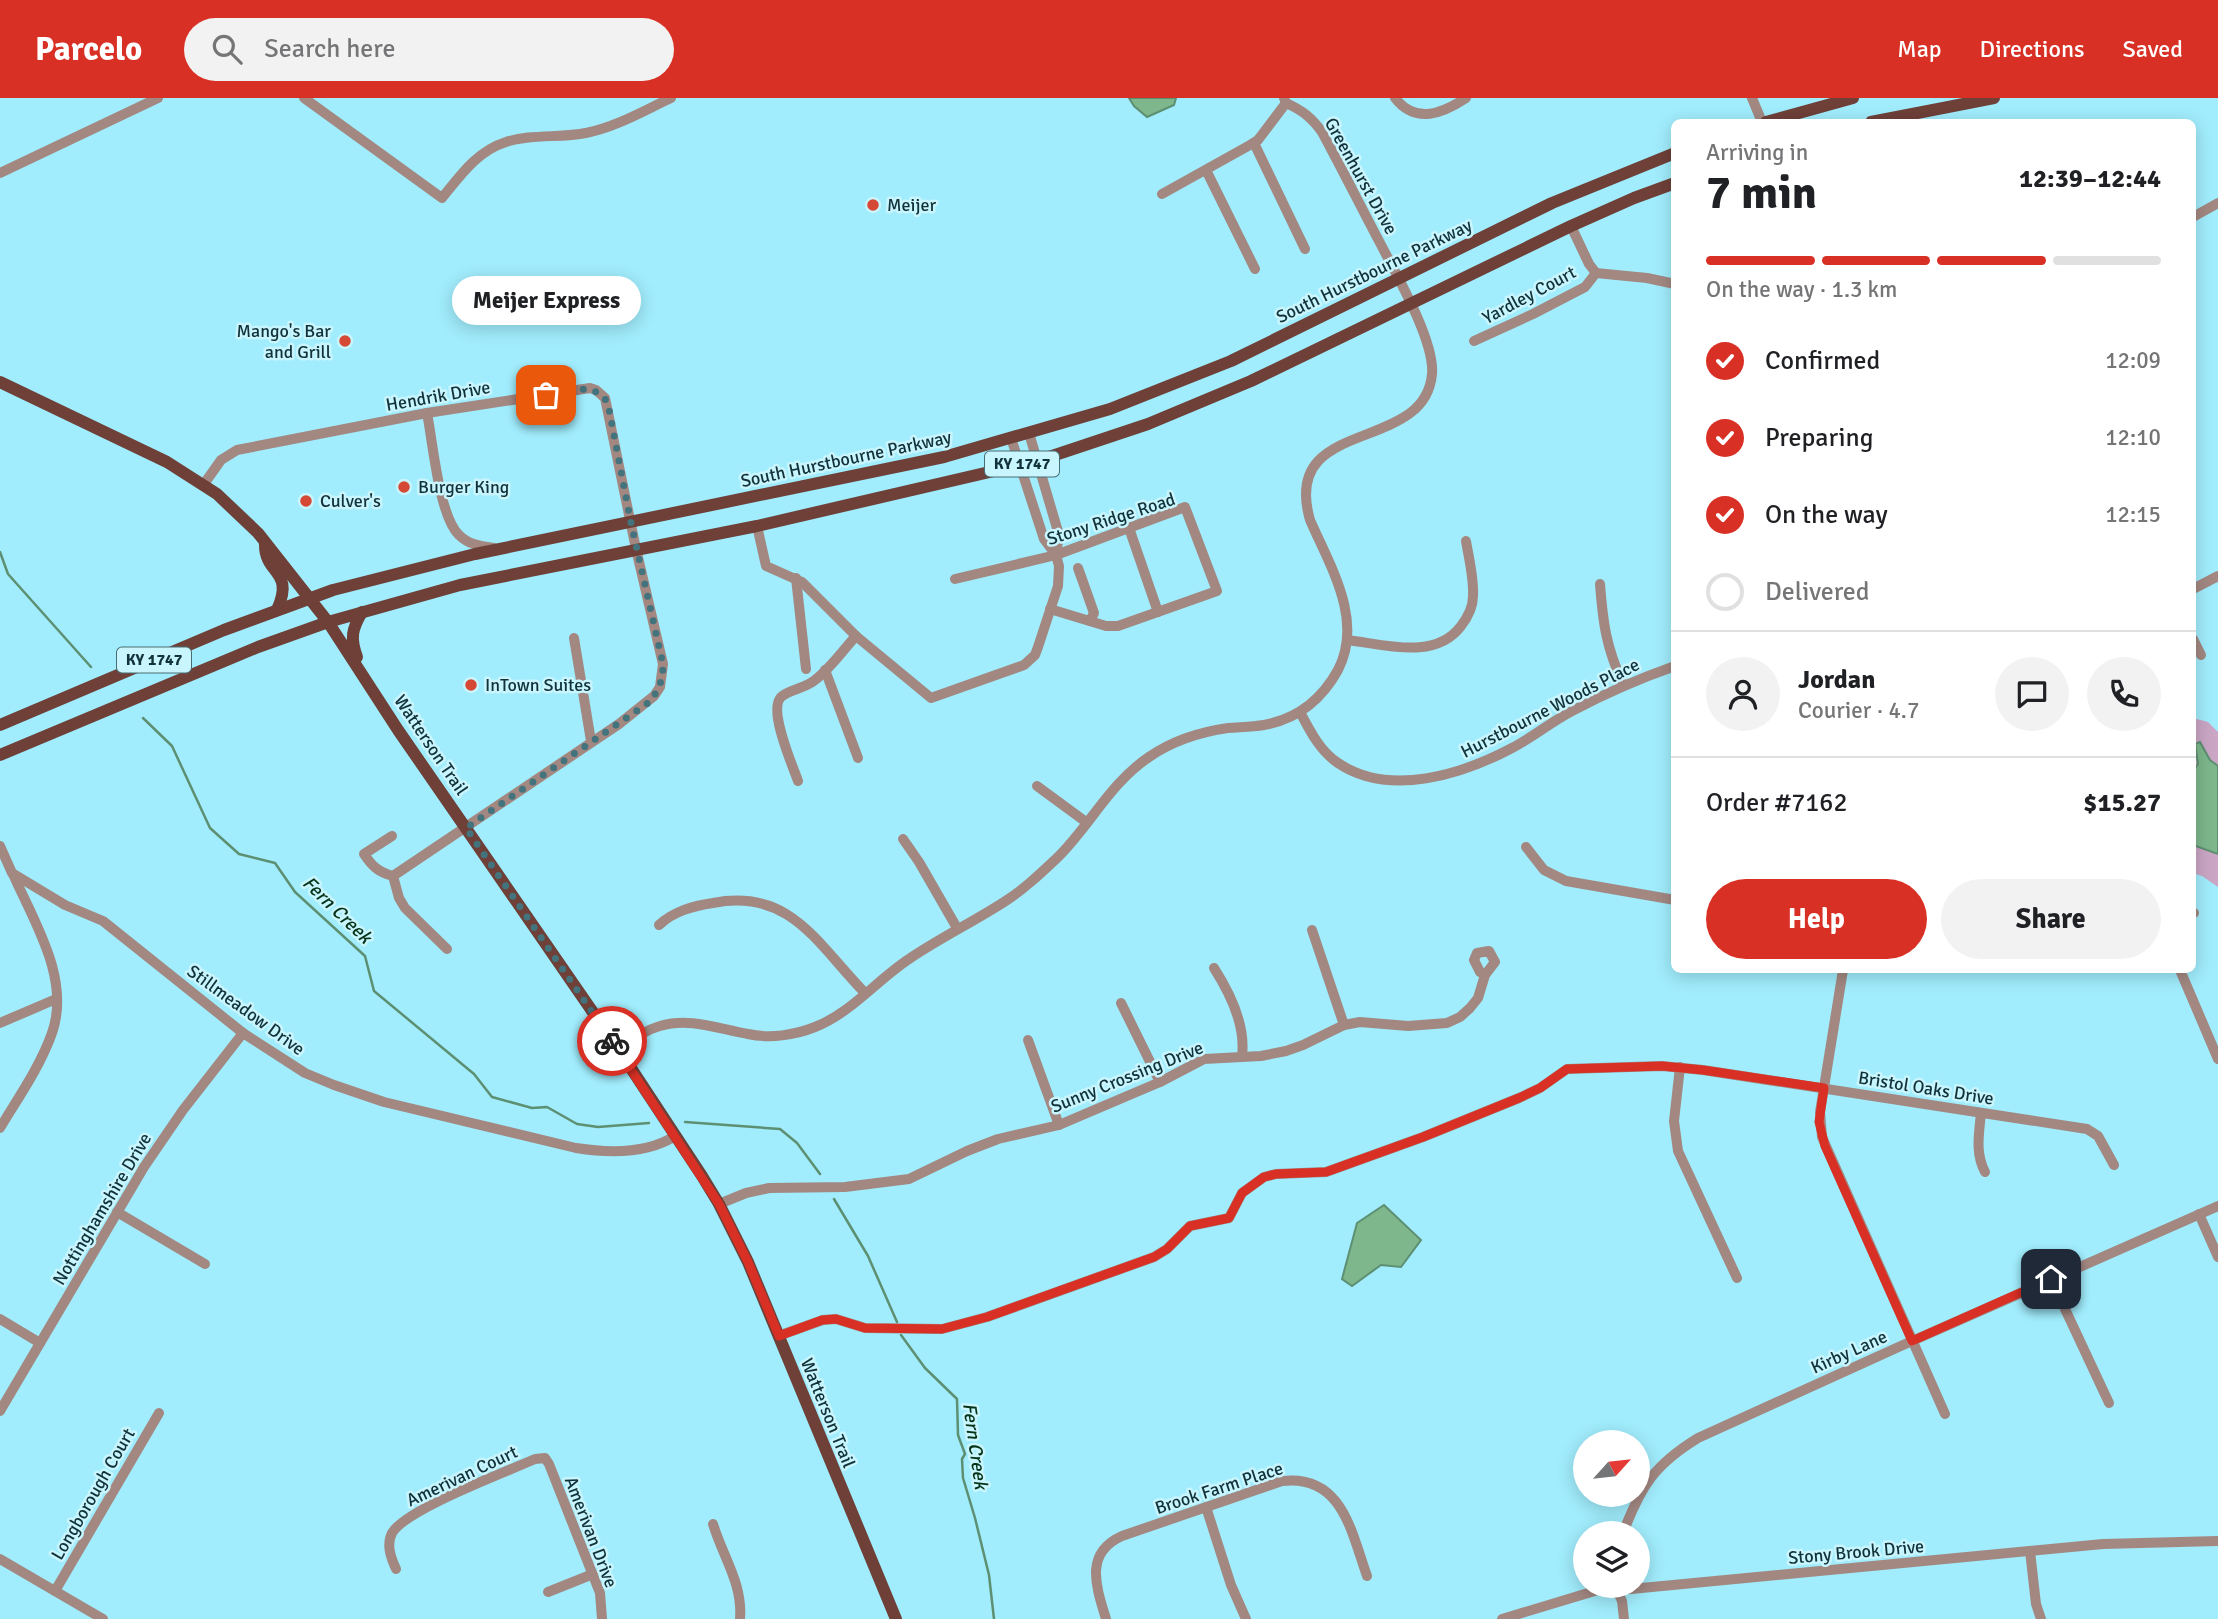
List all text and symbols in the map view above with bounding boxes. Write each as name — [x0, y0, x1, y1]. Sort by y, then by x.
search box — [184, 18, 674, 81]
text: Parcelo — [35, 29, 142, 70]
icon: search — [208, 30, 246, 68]
text: Search here — [264, 33, 395, 65]
text: Map — [1897, 34, 1942, 64]
text: Directions — [1980, 34, 2085, 64]
text: Saved — [2123, 34, 2183, 64]
street label: Greenhurst Drive — [1320, 114, 1402, 238]
text: Arriving in — [1706, 138, 1808, 167]
text: 12:39–12:44 — [2019, 163, 2161, 195]
text: 7 min — [1706, 165, 1817, 221]
place label: Meijer — [887, 194, 936, 216]
marker: Meijer — [865, 197, 881, 213]
street label: South Hurstbourne Parkway — [1273, 214, 1476, 328]
street label: Yardley Court — [1478, 261, 1580, 329]
text: On the way · 1.3 km — [1706, 275, 1897, 304]
callout: Meijer Express — [452, 276, 640, 325]
text: Meijer Express — [473, 286, 620, 315]
place label: Mango's Bar and Grill — [236, 320, 331, 363]
marker: Mango's Bar and Grill — [337, 333, 353, 349]
icon: check — [1706, 342, 1744, 380]
text: Confirmed — [1765, 345, 1880, 377]
text: 12:09 — [2105, 346, 2161, 375]
pin — [516, 365, 576, 425]
street label: Hendrik Drive — [384, 376, 492, 416]
icon: bag — [527, 376, 565, 414]
icon: check — [1706, 419, 1744, 457]
text: Preparing — [1765, 422, 1873, 454]
text: 12:10 — [2105, 423, 2161, 452]
street label: South Hurstbourne Parkway — [739, 426, 954, 492]
road number: KY 1747 — [985, 452, 1059, 476]
place label: Burger King — [418, 476, 509, 498]
marker: Burger King — [396, 479, 412, 495]
street label: Stony Ridge Road — [1044, 488, 1178, 550]
place label: Culver's — [320, 490, 381, 512]
marker: Culver's — [298, 493, 314, 509]
icon: check — [1706, 496, 1744, 534]
text: On the way — [1765, 499, 1888, 531]
text: 12:15 — [2105, 500, 2161, 529]
text: Delivered — [1765, 576, 1870, 608]
road number: KY 1747 — [117, 648, 191, 673]
street label: Hurstbourne Woods Place — [1457, 653, 1643, 763]
button: person — [1706, 657, 1780, 731]
button: chat — [1995, 657, 2069, 731]
button: phone — [2087, 657, 2161, 731]
text: Jordan — [1798, 664, 1875, 696]
place label: InTown Suites — [485, 674, 591, 696]
marker: InTown Suites — [463, 677, 479, 693]
street label: Watterson Trail — [389, 691, 473, 799]
text: Courier · 4.7 — [1798, 696, 1919, 725]
text: Order #7162 — [1706, 787, 1847, 819]
text: $15.27 — [2083, 787, 2161, 819]
water label: Fern Creek — [297, 871, 378, 950]
button: Help — [1706, 879, 1927, 959]
button: Share — [1941, 879, 2161, 959]
street label: Stillmeadow Drive — [183, 960, 309, 1060]
courier — [577, 1006, 647, 1076]
icon: bike — [593, 1022, 631, 1060]
street label: Sunny Crossing Drive — [1048, 1036, 1206, 1118]
street label: Bristol Oaks Drive — [1857, 1066, 1995, 1110]
street label: Nottinghamshire Drive — [48, 1129, 156, 1289]
pin — [2021, 1249, 2081, 1309]
icon: home — [2032, 1260, 2070, 1298]
street label: Kirby Lane — [1807, 1325, 1891, 1379]
street label: Watterson Trail — [796, 1355, 860, 1471]
water label: Fern Creek — [957, 1401, 993, 1492]
street label: Longborough Court — [46, 1424, 140, 1564]
north arrow — [1573, 1430, 1650, 1507]
map controls — [1573, 1430, 1650, 1598]
street label: Amerivan Court — [403, 1441, 521, 1511]
street label: Brook Farm Place — [1152, 1457, 1286, 1519]
street label: Amerivan Drive — [560, 1473, 622, 1591]
button: layers — [1573, 1521, 1650, 1598]
street label: Stony Brook Drive — [1787, 1535, 1925, 1569]

